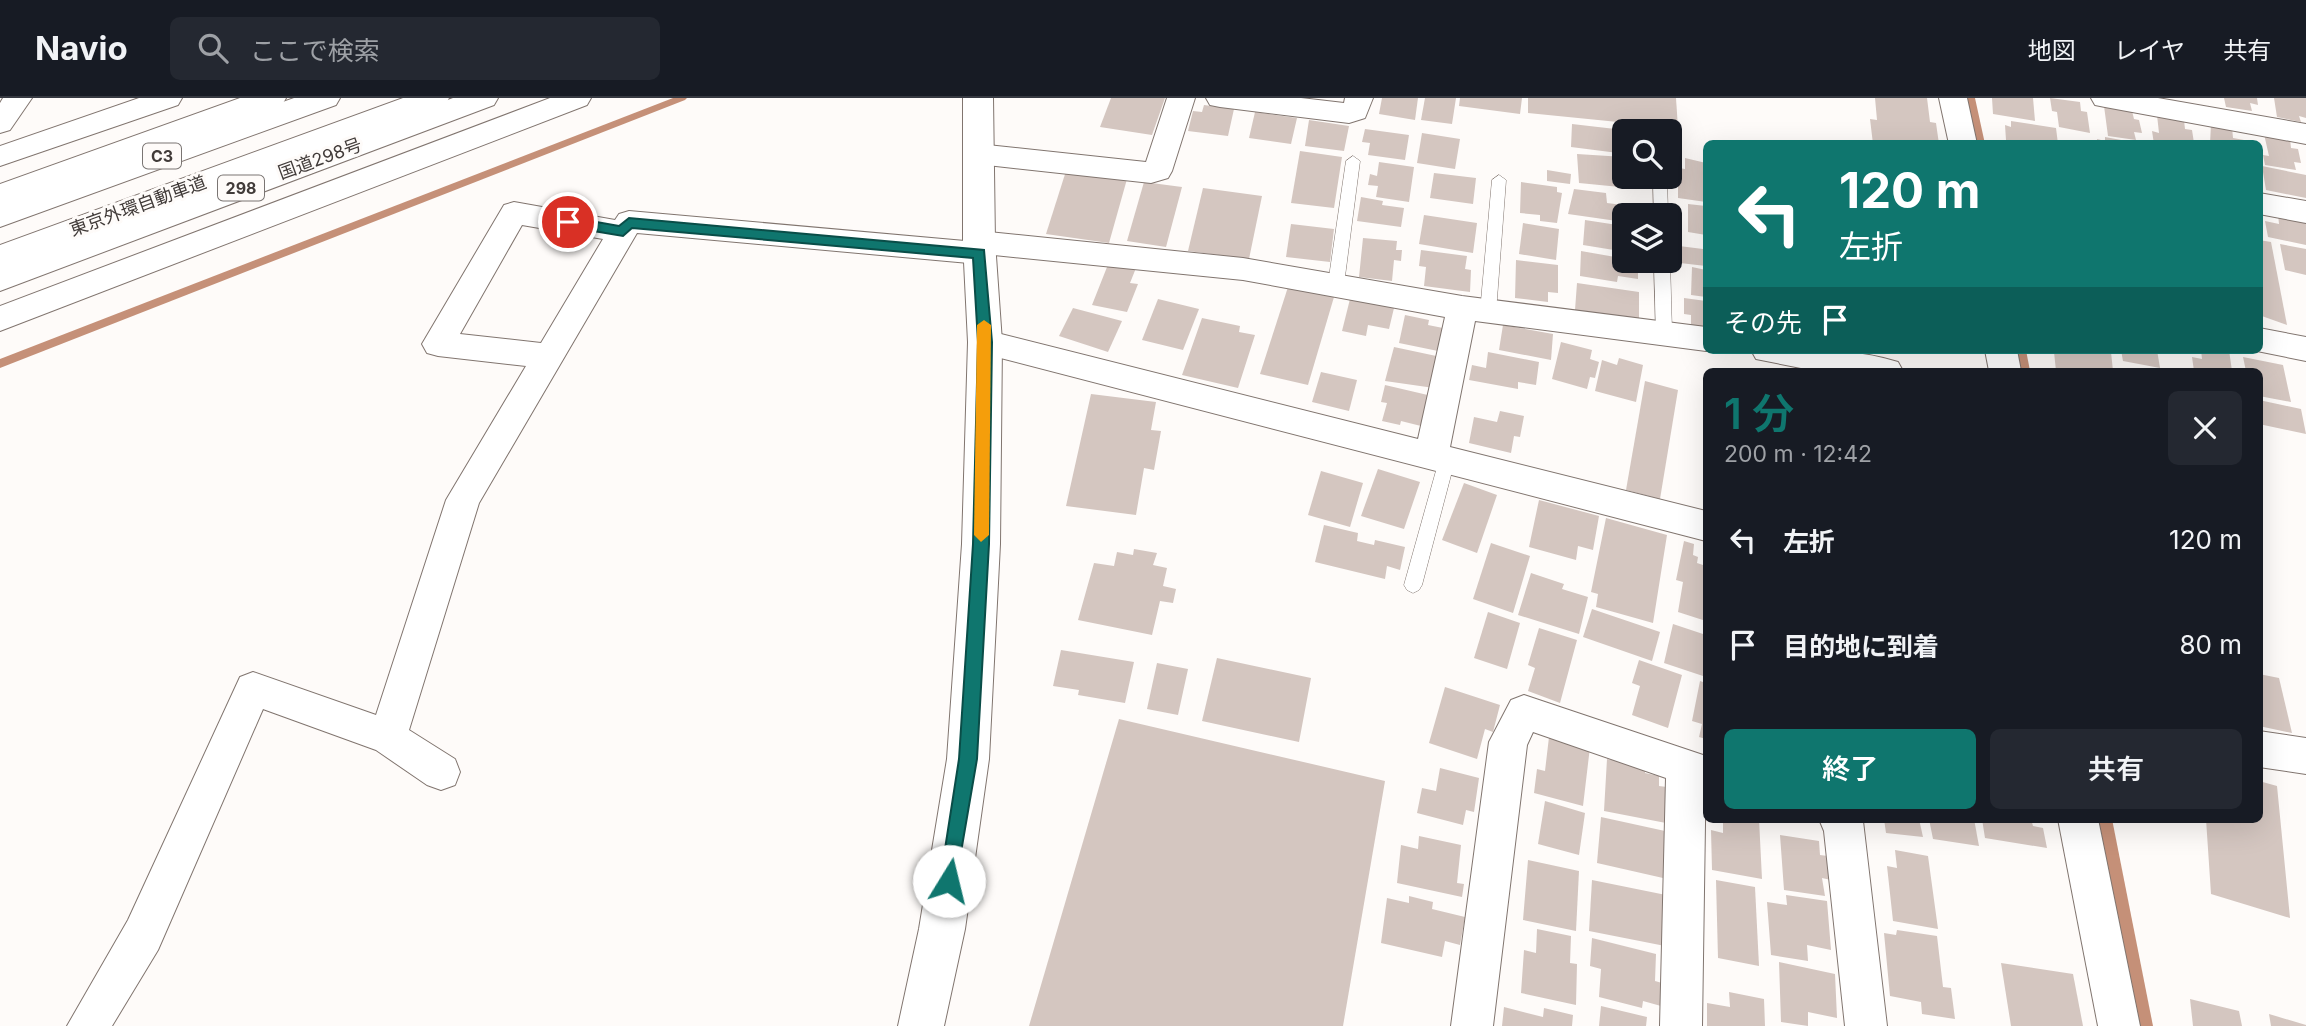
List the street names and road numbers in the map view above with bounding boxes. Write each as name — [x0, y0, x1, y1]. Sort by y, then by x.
street label: 国道298号 — [275, 134, 364, 183]
road number: C3 — [143, 144, 181, 169]
street label: 東京外環自動車道 — [67, 171, 209, 240]
road number: 298 — [218, 176, 264, 200]

